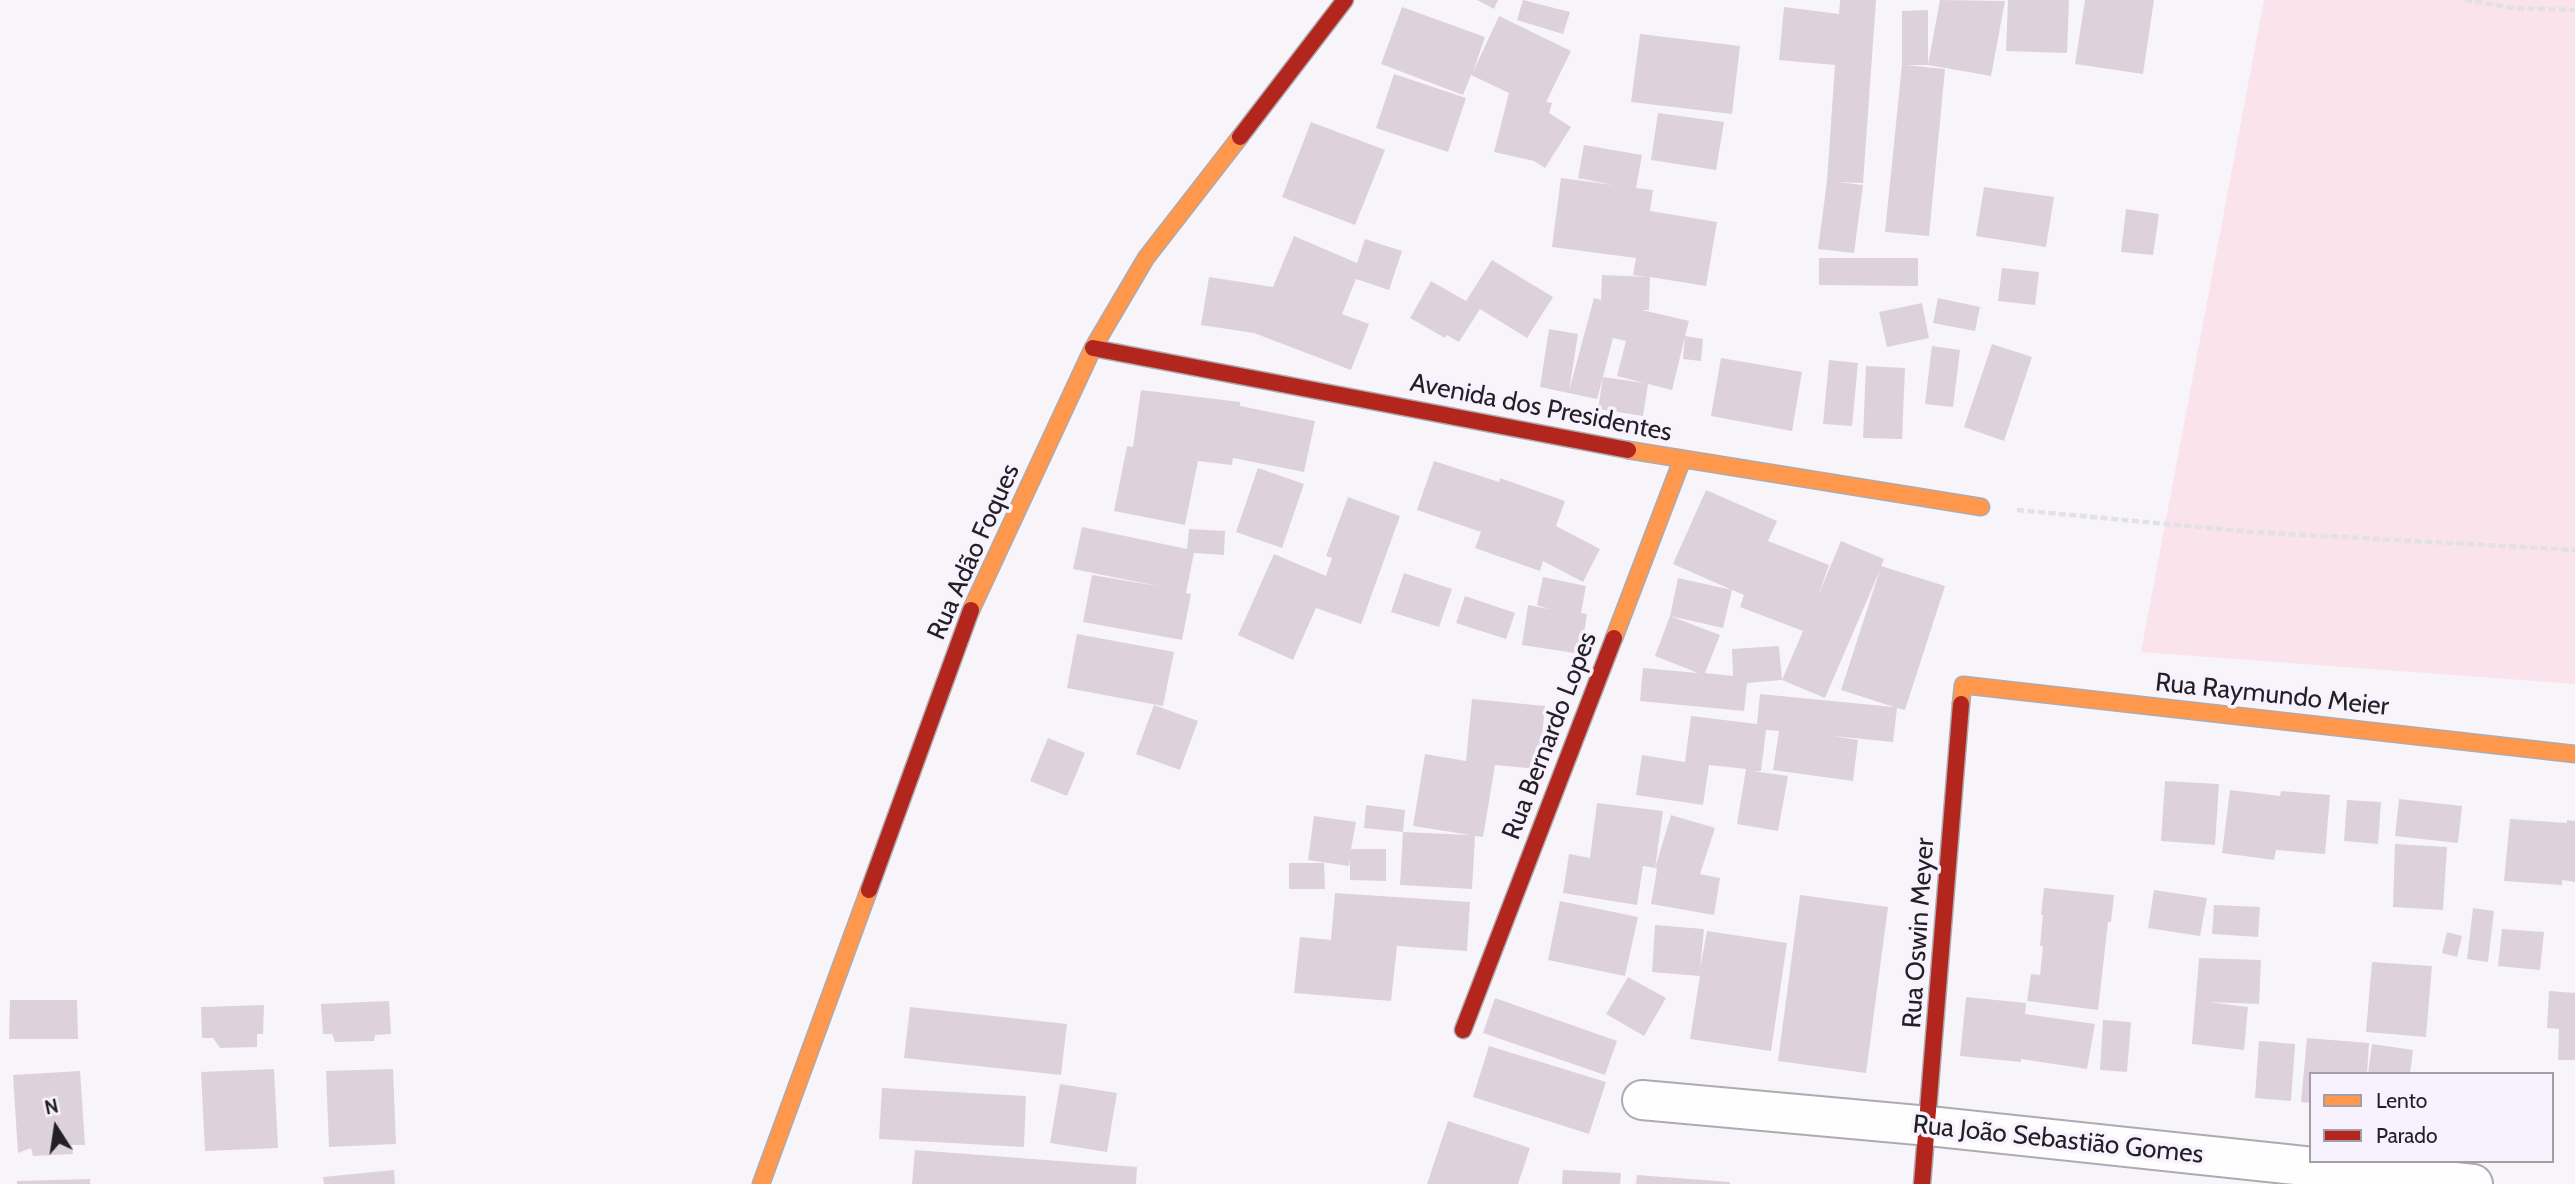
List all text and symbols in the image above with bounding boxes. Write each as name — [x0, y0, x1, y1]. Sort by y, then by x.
street label: Avenida dos Presidentes — [1407, 367, 1675, 449]
street label: Rua Adão Foques — [921, 459, 1027, 645]
street label: Rua Bernardo Lopes — [1496, 628, 1604, 844]
street label: Rua Raymundo Meier — [2154, 667, 2390, 723]
street label: Rua Oswin Meyer — [1897, 837, 1941, 1029]
legend — [2309, 1072, 2554, 1163]
text: Lento — [2376, 1088, 2427, 1113]
north arrow — [21, 1093, 91, 1163]
text: N — [43, 1094, 60, 1120]
street label: Rua João Sebastião Gomes — [1911, 1109, 2205, 1171]
text: Parado — [2376, 1123, 2438, 1148]

